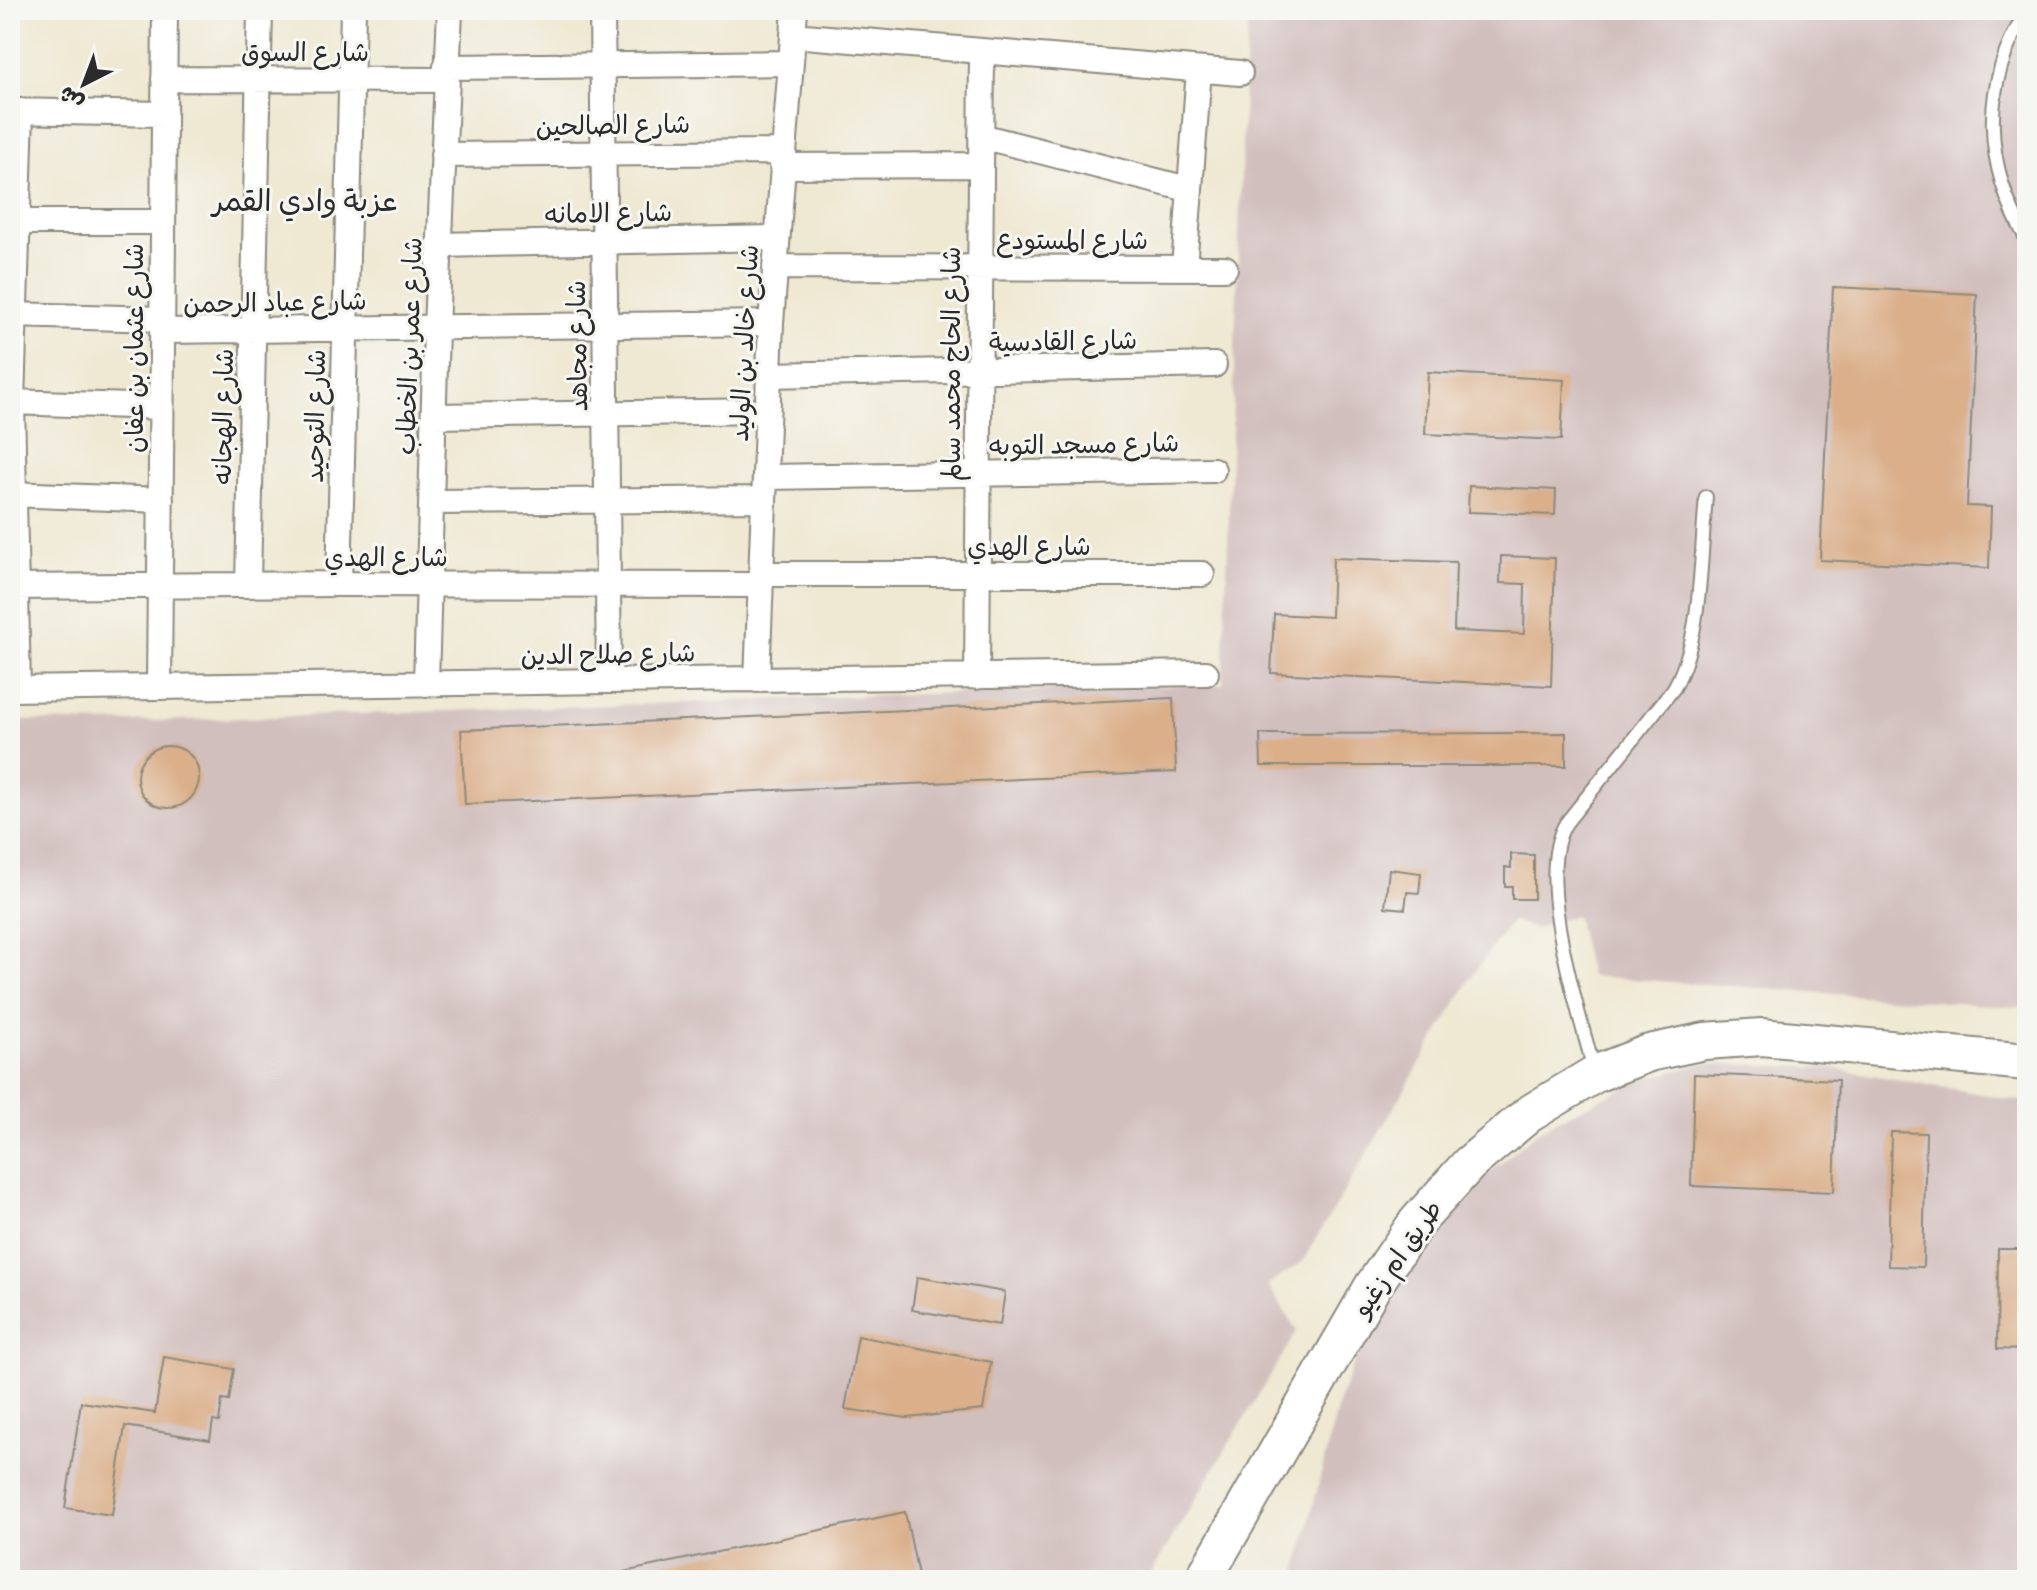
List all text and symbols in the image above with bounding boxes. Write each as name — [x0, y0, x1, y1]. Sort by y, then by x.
street label: شارع السوق — [241, 36, 369, 70]
north arrow — [44, 44, 124, 124]
text: ش — [53, 80, 89, 117]
street label: شارع الصالحين — [535, 108, 691, 144]
district label: عزبة وادي القمر — [209, 182, 398, 222]
street label: شارع الامانه — [544, 196, 672, 232]
street label: شارع المستودع — [996, 224, 1148, 258]
street label: شارع عمر بن الخطاب — [389, 237, 431, 456]
street label: شارع عثمان بن عفان — [118, 243, 152, 453]
street label: شارع خالد بن الوليد — [723, 244, 767, 443]
street label: شارع الحاج محمد سالم — [935, 246, 971, 482]
street label: شارع مجاهد — [560, 280, 596, 412]
street label: شارع عباد الرحمن — [183, 284, 367, 322]
street label: شارع القادسية — [988, 324, 1138, 360]
street label: شارع الهجانه — [206, 348, 242, 486]
street label: شارع التوحيد — [298, 349, 334, 483]
street label: شارع مسجد التوبه — [989, 426, 1180, 464]
street label: شارع الهدي — [967, 530, 1091, 565]
street label: شارع الهدي — [324, 541, 448, 576]
street label: شارع صلاح الدين — [520, 636, 696, 674]
street label: طريق ام زغيو — [1344, 1193, 1452, 1326]

